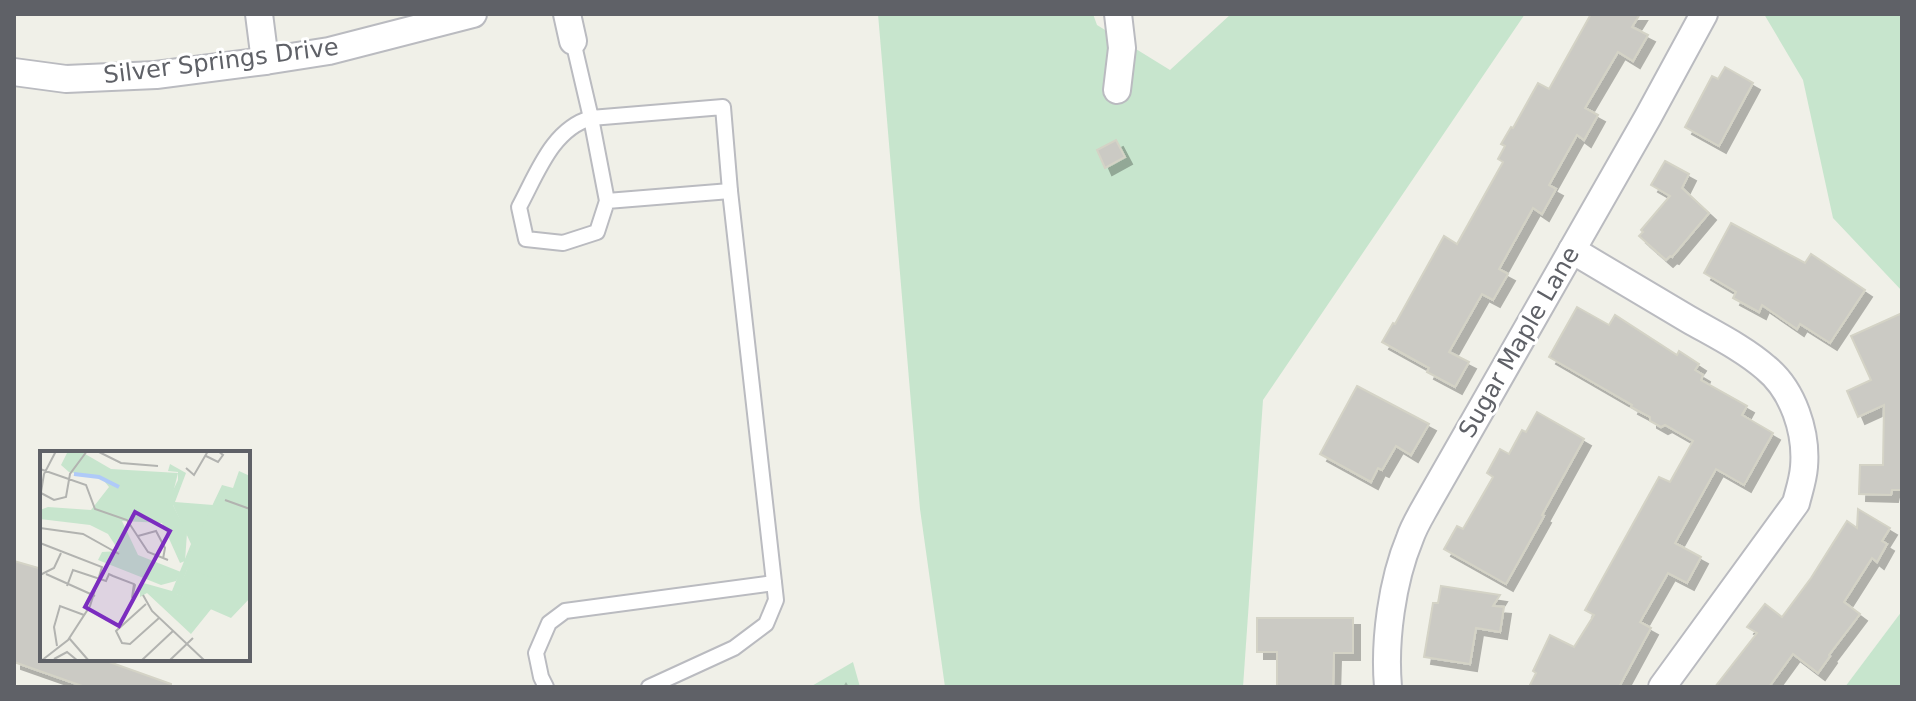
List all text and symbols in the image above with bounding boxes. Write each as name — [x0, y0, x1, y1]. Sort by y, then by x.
street label: Silver Springs Drive — [102, 33, 340, 89]
street label: Sugar Maple Lane — [1453, 242, 1585, 442]
inset map — [40, 451, 250, 661]

